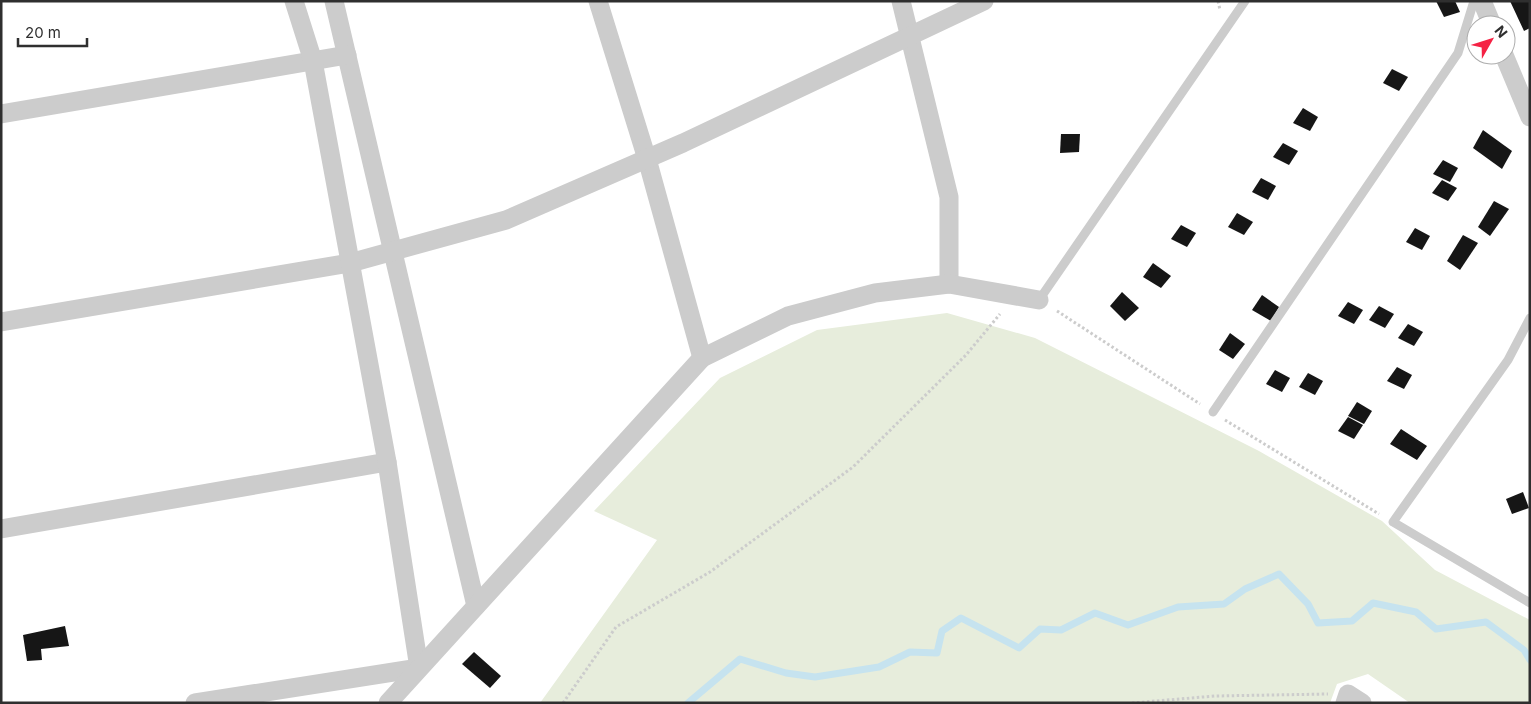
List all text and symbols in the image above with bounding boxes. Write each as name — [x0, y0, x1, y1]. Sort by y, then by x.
scale bar — [18, 15, 86, 47]
north arrow — [1466, 15, 1516, 65]
text: N — [1492, 22, 1511, 41]
text: 20 m — [25, 23, 61, 42]

